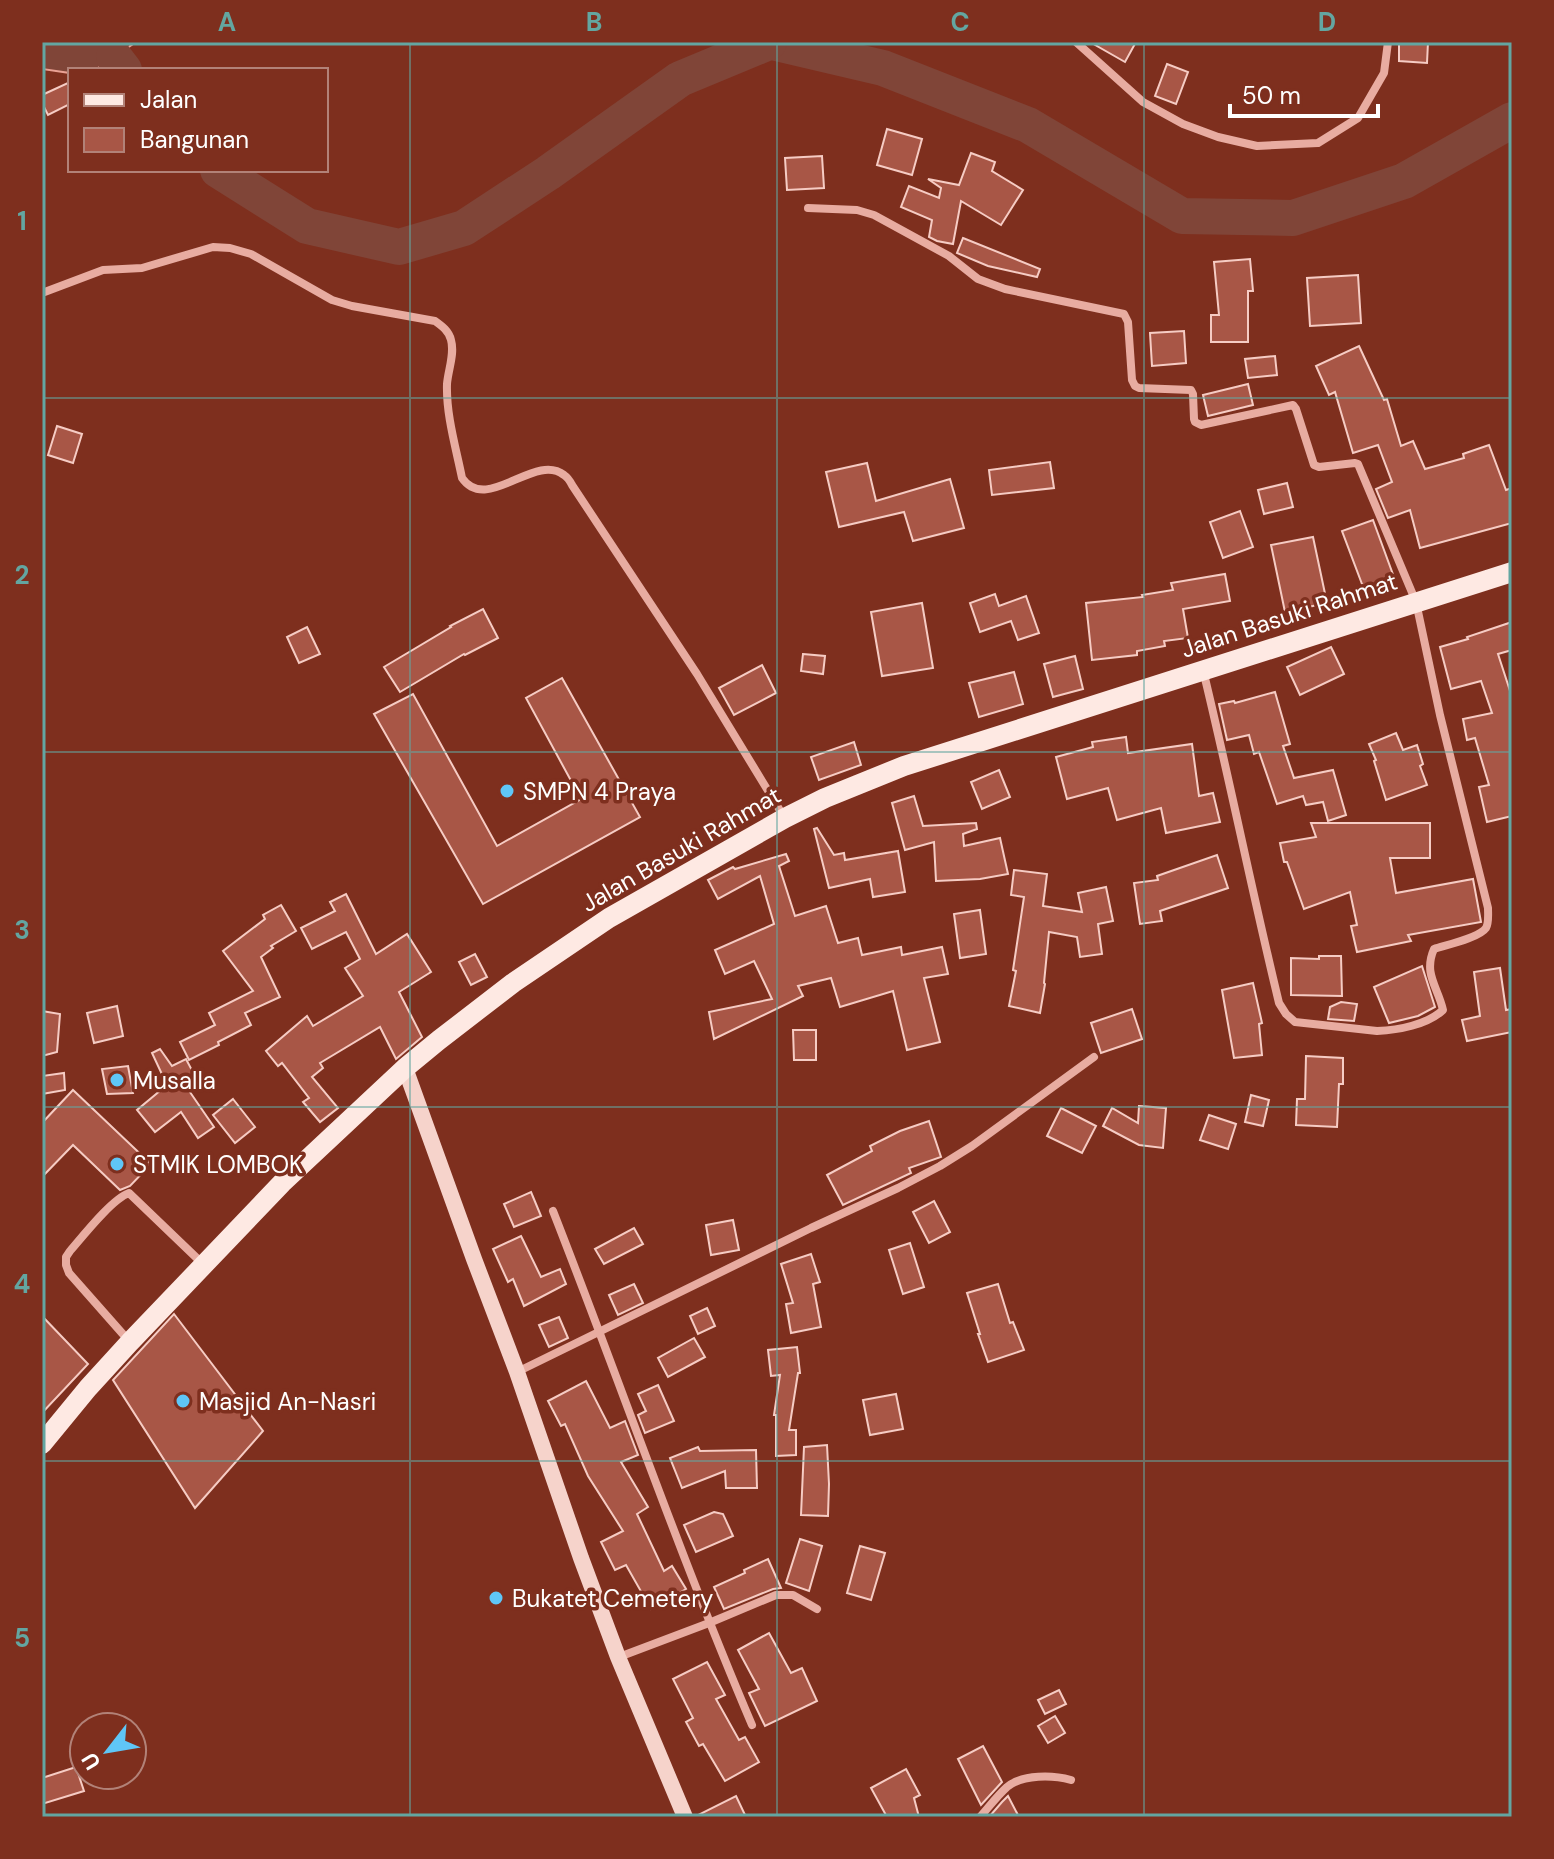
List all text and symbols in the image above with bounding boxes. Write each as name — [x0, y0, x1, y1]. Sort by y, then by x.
text: A — [218, 5, 236, 39]
text: B — [586, 5, 602, 39]
text: C — [950, 5, 970, 39]
text: D — [1318, 5, 1336, 39]
legend — [68, 68, 328, 172]
scale bar — [1230, 68, 1378, 118]
text: 50 m — [1242, 80, 1301, 111]
text: Jalan — [140, 84, 197, 115]
text: Bangunan — [140, 124, 249, 155]
text: 1 — [17, 204, 27, 238]
text: 2 — [14, 558, 30, 592]
street label: Jalan Basuki Rahmat — [1177, 565, 1401, 665]
place label: SMPN 4 Praya — [523, 776, 676, 807]
street label: Jalan Basuki Rahmat — [576, 779, 786, 919]
marker: SMPN 4 Praya — [498, 782, 516, 800]
text: 3 — [14, 913, 30, 947]
place label: Musalla — [133, 1065, 216, 1096]
marker: Musalla — [108, 1071, 126, 1089]
place label: STMIK LOMBOK — [133, 1149, 303, 1180]
marker: STMIK LOMBOK — [108, 1155, 126, 1173]
text: 4 — [14, 1267, 30, 1301]
place label: Masjid An-Nasri — [199, 1386, 376, 1417]
marker: Masjid An-Nasri — [174, 1392, 192, 1410]
place label: Bukatet Cemetery — [512, 1583, 713, 1614]
marker: Bukatet Cemetery — [487, 1589, 505, 1607]
text: 5 — [14, 1621, 30, 1655]
north arrow — [68, 1711, 148, 1791]
text: U — [75, 1747, 108, 1775]

